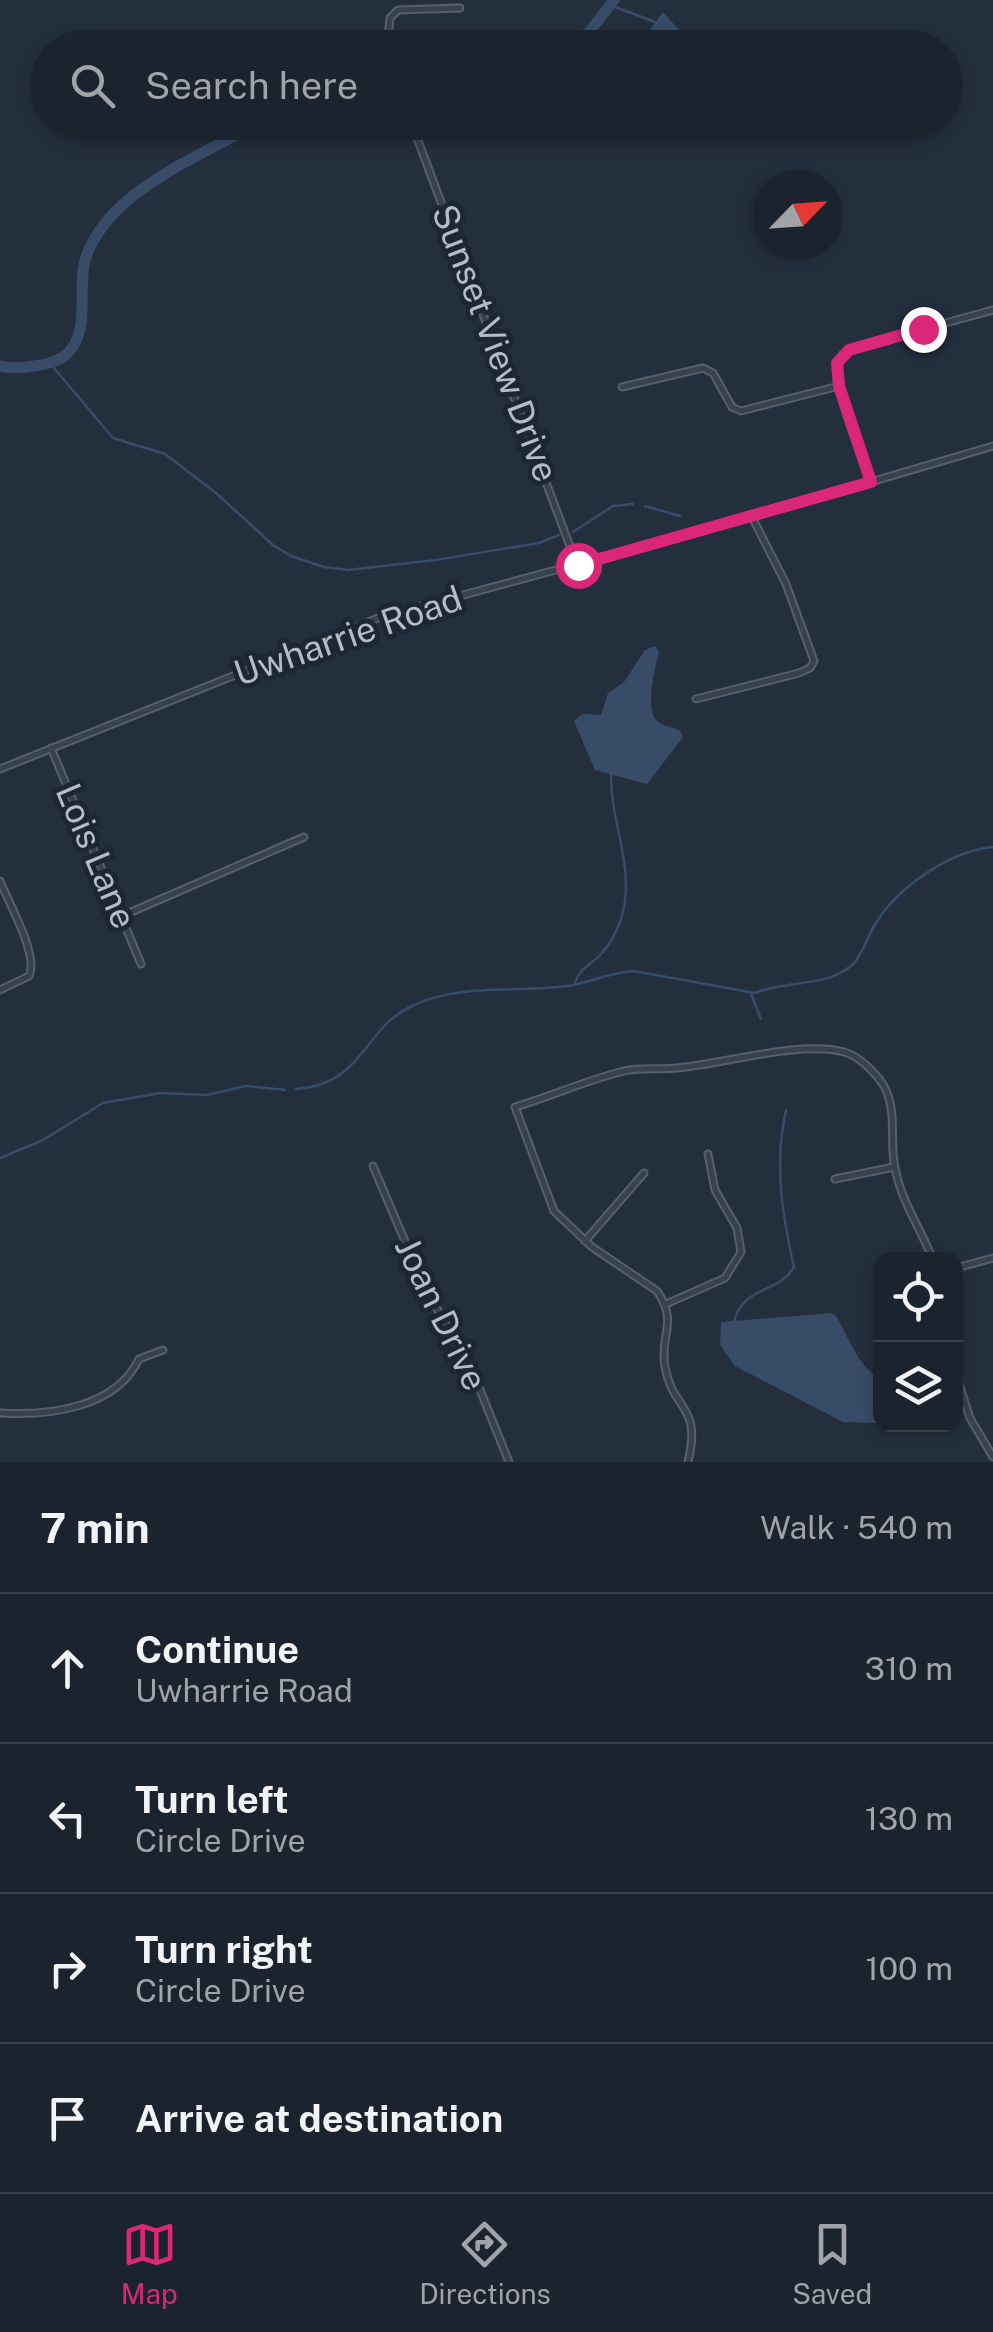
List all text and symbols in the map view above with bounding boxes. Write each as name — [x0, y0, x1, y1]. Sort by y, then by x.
search box — [30, 30, 963, 140]
icon: search — [65, 58, 120, 113]
text: Search here — [145, 63, 358, 108]
north arrow — [753, 170, 843, 260]
street label: Sunset View Drive — [424, 199, 567, 487]
route end — [901, 307, 947, 353]
route start — [556, 543, 602, 589]
street label: Uwharrie Road — [228, 577, 467, 694]
street label: Lois Lane — [48, 777, 145, 934]
street label: Joan Drive — [387, 1231, 496, 1397]
map controls — [873, 1252, 963, 1432]
button: locate — [873, 1252, 963, 1342]
button: layers — [873, 1342, 963, 1432]
text: 7 min — [40, 1503, 150, 1552]
text: Walk · 540 m — [760, 1509, 953, 1546]
text: Continue — [135, 1627, 299, 1672]
icon: ahead — [40, 1641, 95, 1696]
text: 310 m — [865, 1650, 953, 1687]
text: Uwharrie Road — [135, 1672, 353, 1709]
text: Turn left — [135, 1777, 289, 1822]
icon: left — [40, 1791, 95, 1846]
text: 130 m — [865, 1800, 953, 1837]
text: Circle Drive — [135, 1822, 306, 1859]
text: Turn right — [135, 1927, 313, 1972]
icon: right — [40, 1941, 95, 1996]
text: 100 m — [866, 1950, 953, 1987]
text: Circle Drive — [135, 1972, 306, 2009]
icon: arrive — [40, 2091, 95, 2146]
text: Arrive at destination — [135, 2096, 503, 2141]
tab: Map — [121, 2217, 178, 2310]
tab: Directions — [419, 2217, 551, 2310]
tab: Saved — [792, 2217, 872, 2310]

